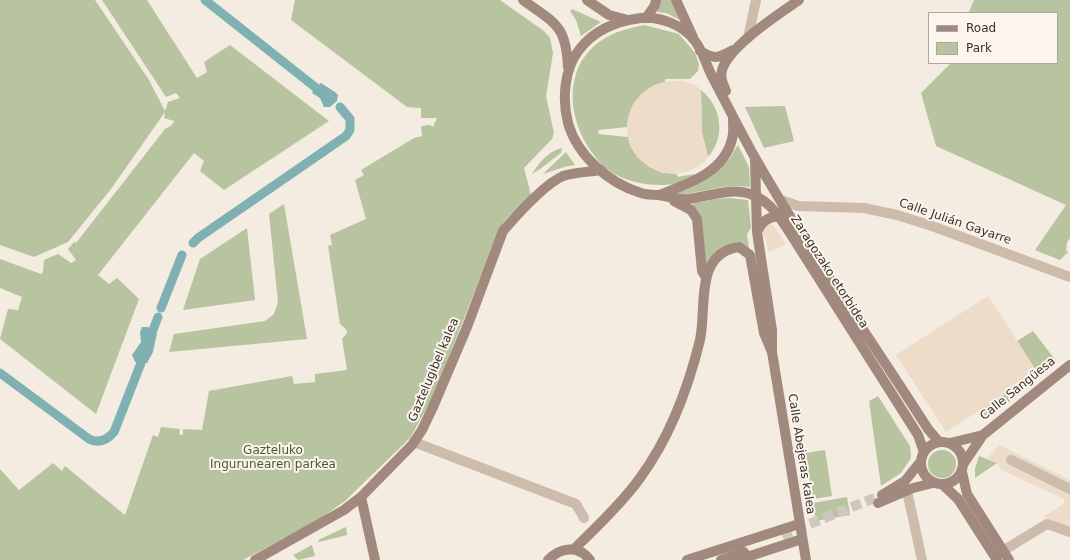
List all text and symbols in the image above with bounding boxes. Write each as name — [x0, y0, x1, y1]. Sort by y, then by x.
legend — [928, 12, 1058, 64]
text: Road — [966, 21, 996, 35]
text: Park — [966, 41, 992, 55]
street label: Calle Julián Gayarre — [897, 196, 1013, 248]
street label: Zaragozako etorbidea — [787, 213, 871, 331]
street label: Gaztelugibel kalea — [406, 316, 462, 424]
street label: Calle Sangüesa — [978, 354, 1058, 424]
street label: Calle Abejeras kalea — [784, 393, 818, 515]
park label: Gazteluko Ingurunearen parkea — [210, 444, 336, 472]

